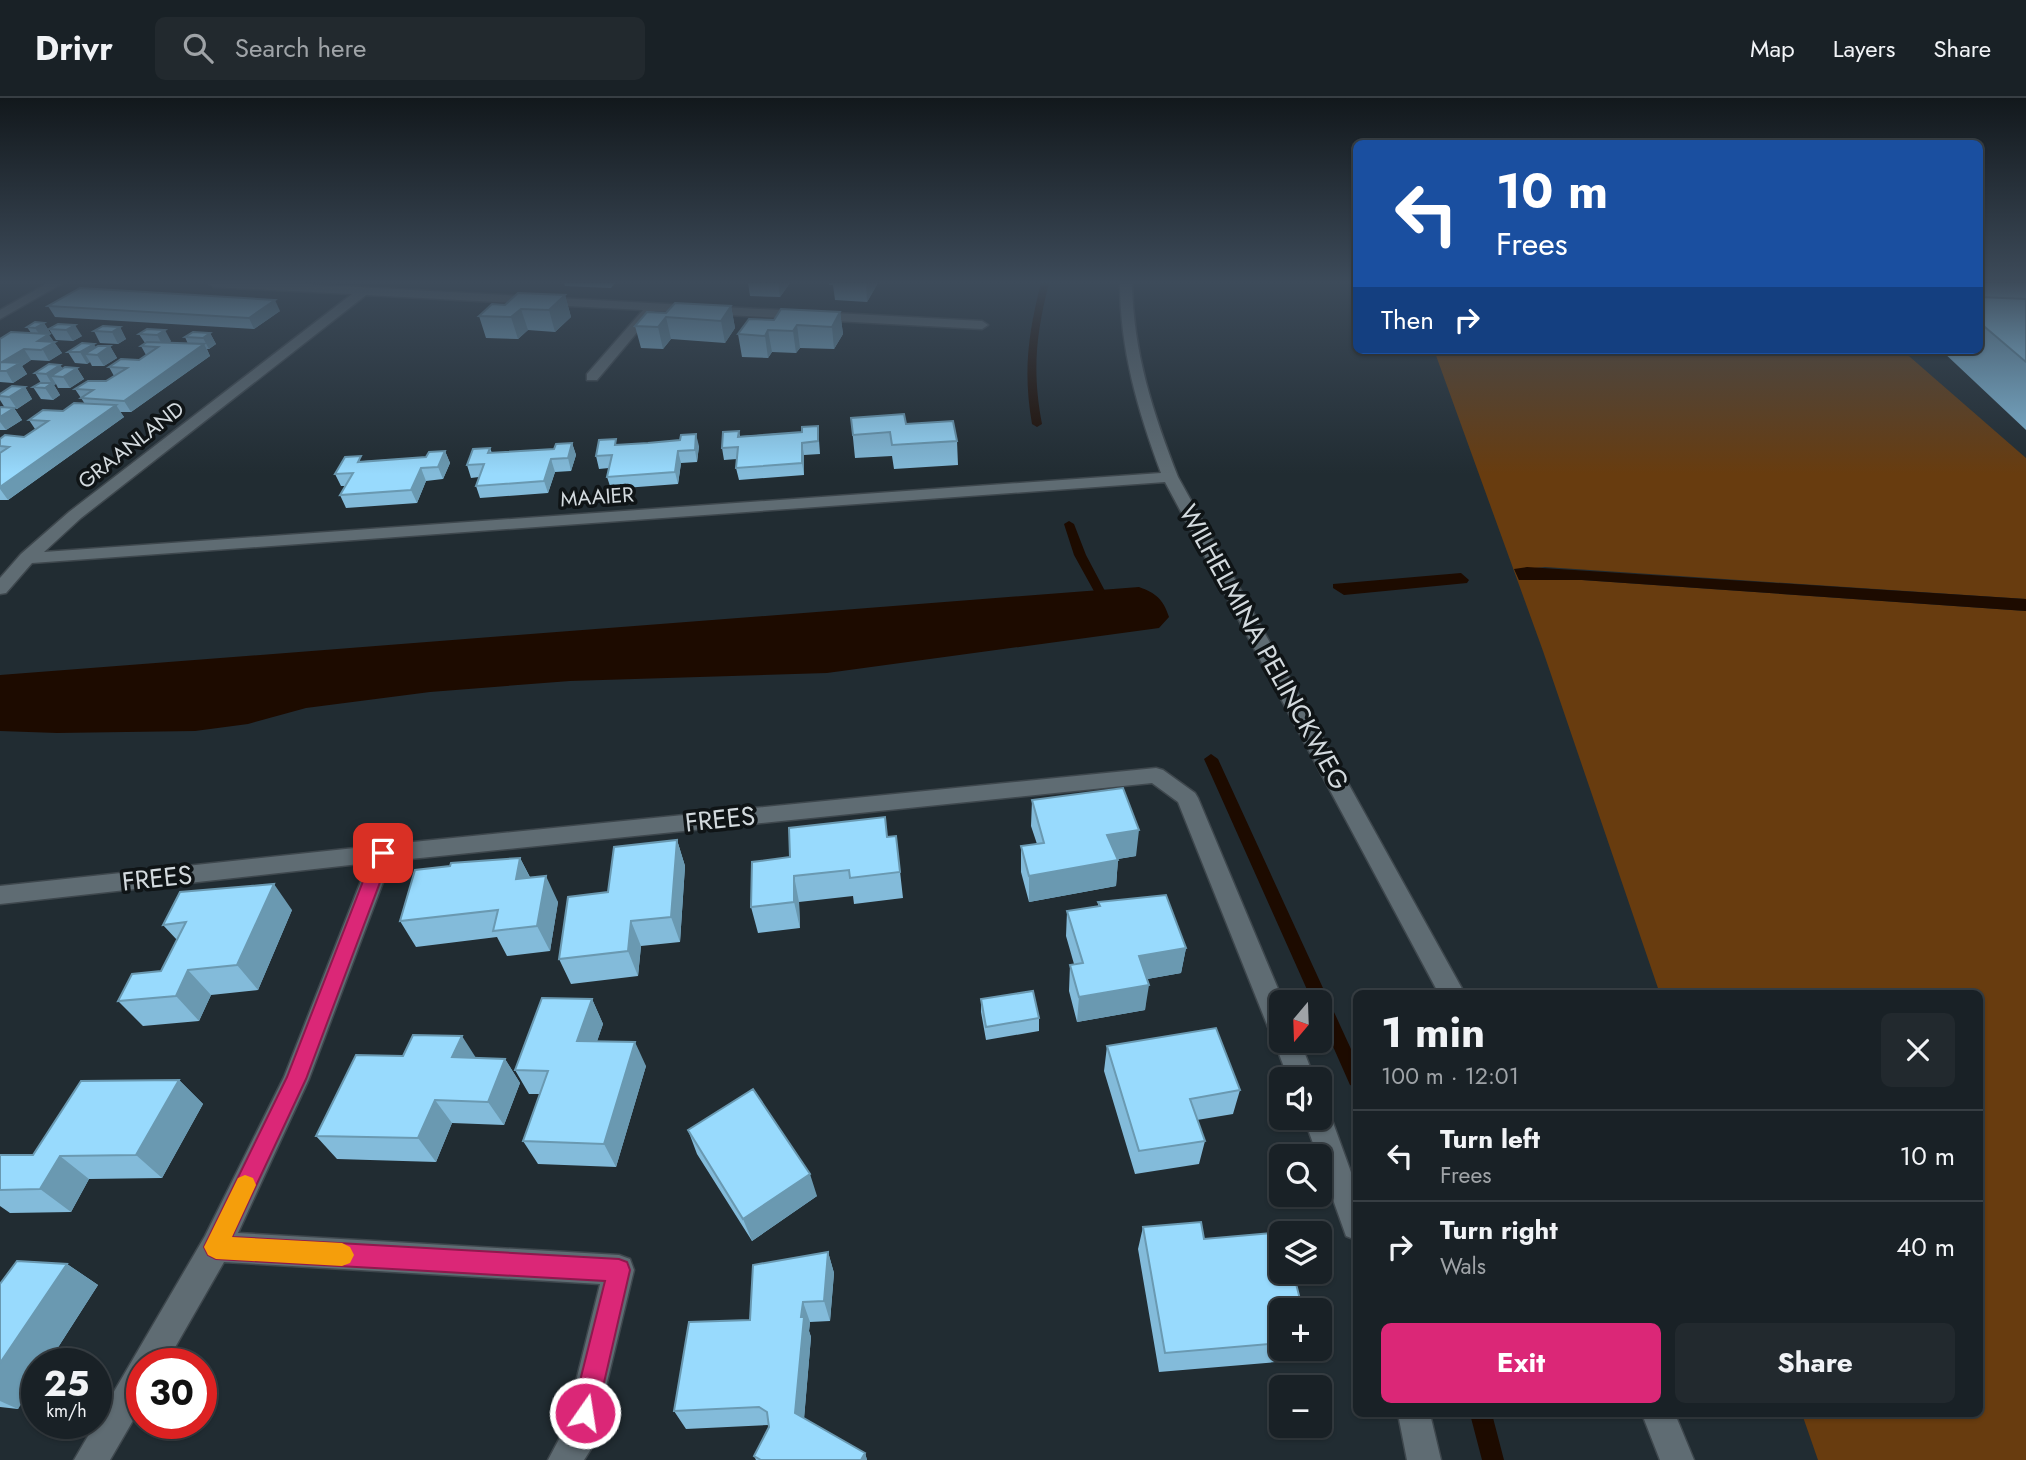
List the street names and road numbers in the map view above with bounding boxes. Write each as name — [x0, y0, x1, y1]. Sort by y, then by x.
street label: GRAANLAND — [72, 394, 190, 496]
street label: MAAIER — [559, 479, 635, 515]
street label: WILHELMINA PELINCKWEG — [1170, 497, 1358, 797]
street label: FREES — [683, 796, 757, 842]
street label: FREES — [120, 855, 194, 901]

